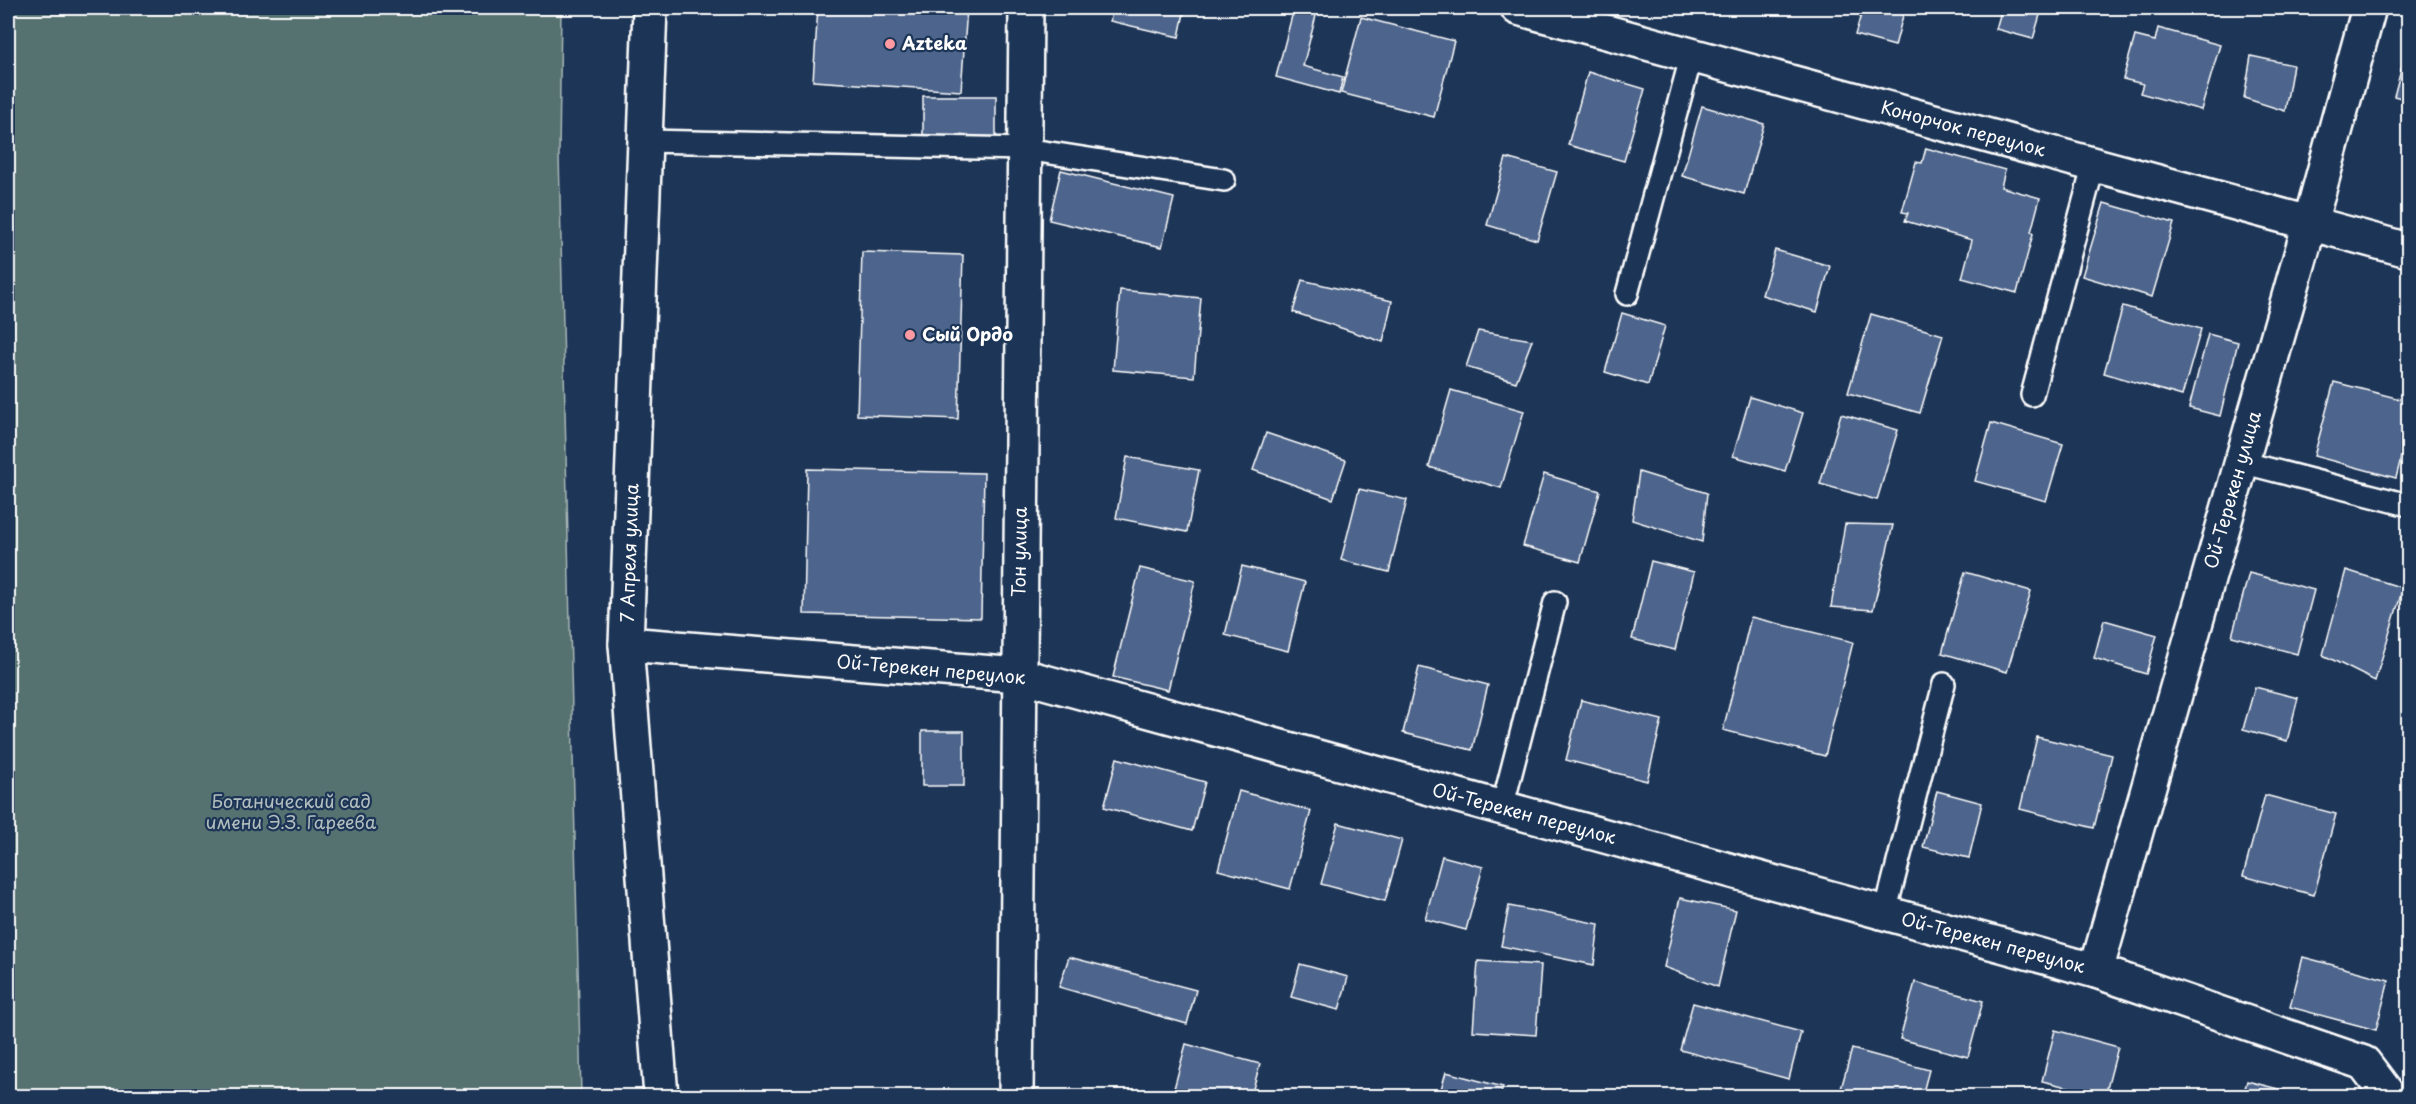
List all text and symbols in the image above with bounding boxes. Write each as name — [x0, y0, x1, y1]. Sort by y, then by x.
place label: Azteka — [901, 29, 967, 56]
marker: Azteka — [883, 37, 897, 51]
street label: Конорчок переулок — [1878, 93, 2049, 163]
place label: Сый Ордо — [922, 320, 1013, 347]
marker: Сый Ордо — [903, 328, 917, 342]
street label: Ой-Терекен улица — [2196, 407, 2267, 572]
street label: 7 Апреля улица — [613, 482, 644, 623]
street label: Тон улица — [1004, 506, 1033, 597]
street label: Ой-Терекен переулок — [836, 647, 1027, 690]
street label: Ой-Терекен переулок — [1429, 775, 1620, 850]
park label: Ботанический сад имени Э.З. Гареева — [206, 787, 377, 835]
street label: Ой-Терекен переулок — [1898, 904, 2089, 979]

